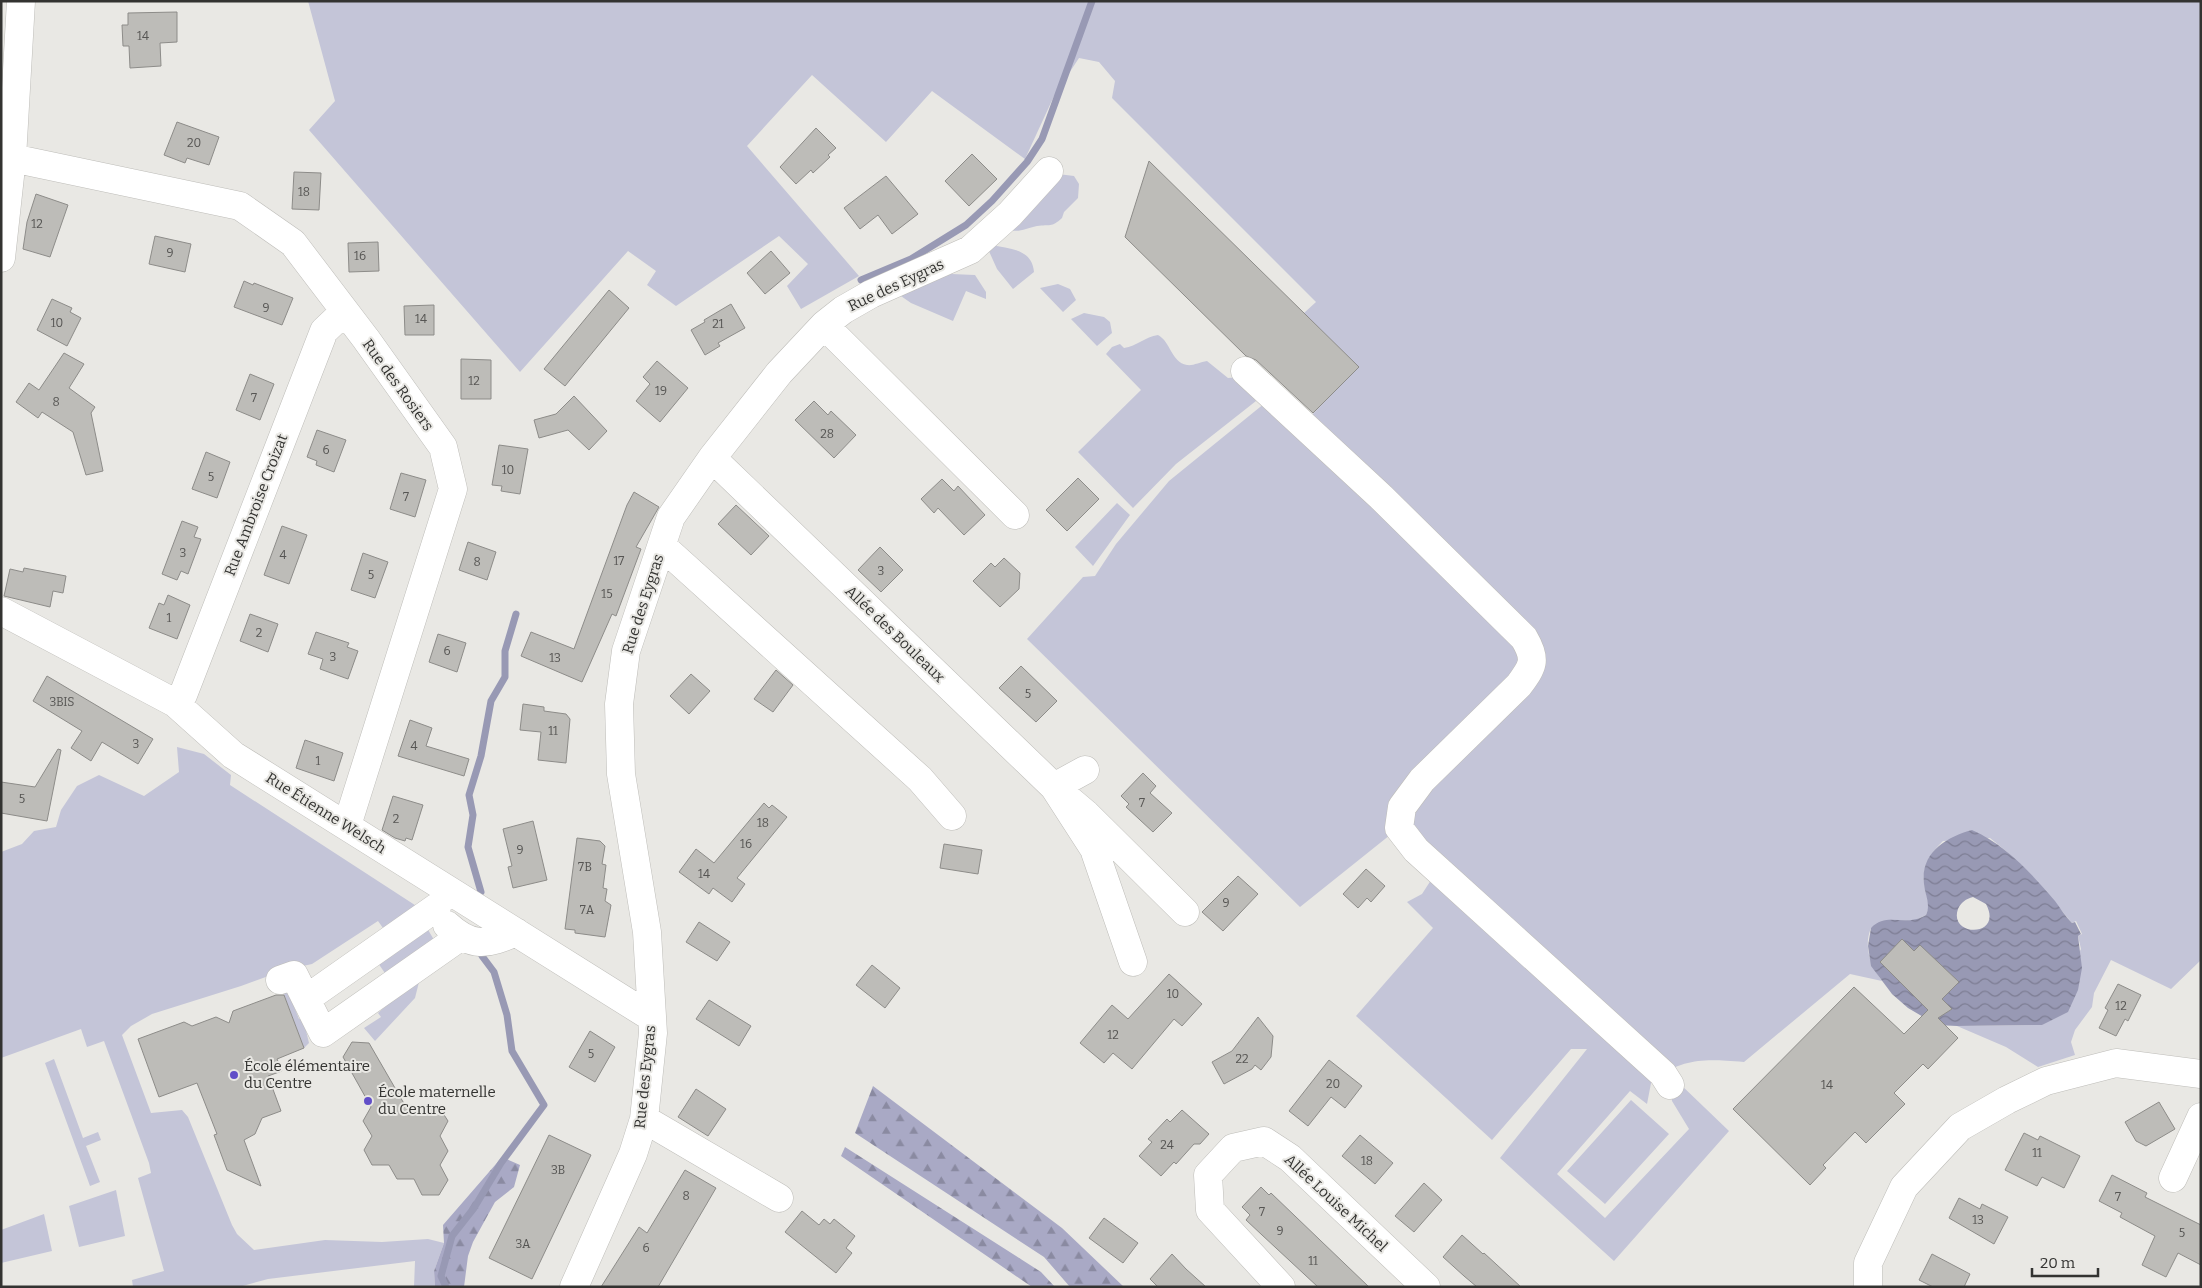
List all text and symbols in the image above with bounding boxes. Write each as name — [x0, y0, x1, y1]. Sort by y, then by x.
house number: 14 — [137, 29, 149, 43]
house number: 20 — [187, 136, 201, 150]
house number: 18 — [298, 185, 310, 199]
house number: 12 — [31, 217, 43, 231]
house number: 9 — [166, 246, 174, 260]
house number: 16 — [354, 249, 366, 263]
street label: Rue des Eygras — [845, 255, 947, 315]
house number: 9 — [262, 301, 270, 315]
house number: 14 — [415, 312, 427, 326]
house number: 10 — [51, 316, 63, 330]
house number: 21 — [712, 317, 724, 331]
street label: Rue des Rosiers — [359, 336, 437, 434]
house number: 12 — [468, 374, 480, 388]
house number: 19 — [655, 384, 667, 398]
house number: 7 — [251, 391, 257, 405]
house number: 8 — [52, 395, 60, 409]
house number: 28 — [820, 427, 834, 441]
street label: Rue Ambroise Croizat — [221, 431, 292, 579]
house number: 6 — [322, 443, 330, 457]
house number: 10 — [502, 463, 514, 477]
house number: 5 — [208, 470, 214, 484]
house number: 7 — [403, 490, 409, 504]
house number: 3 — [180, 546, 187, 560]
house number: 4 — [279, 548, 287, 562]
street label: Rue des Eygras — [618, 552, 668, 656]
house number: 17 — [614, 554, 624, 568]
house number: 8 — [473, 555, 481, 569]
house number: 3 — [878, 564, 885, 578]
house number: 5 — [368, 568, 374, 582]
street label: Allée des Bouleaux — [841, 582, 949, 687]
house number: 15 — [601, 587, 613, 601]
house number: 1 — [167, 611, 172, 625]
house number: 2 — [256, 626, 262, 640]
house number: 6 — [443, 644, 451, 658]
house number: 3 — [330, 650, 337, 664]
house number: 13 — [549, 651, 561, 665]
house number: 5 — [1025, 687, 1031, 701]
house number: 3BIS — [49, 695, 75, 709]
house number: 11 — [548, 724, 558, 738]
house number: 3 — [133, 737, 140, 751]
house number: 4 — [410, 739, 418, 753]
house number: 1 — [316, 754, 321, 768]
street label: Rue Étienne Welsch — [263, 769, 390, 858]
house number: 5 — [19, 792, 25, 806]
house number: 7 — [1139, 796, 1145, 810]
house number: 2 — [393, 812, 399, 826]
house number: 18 — [757, 816, 769, 830]
house number: 16 — [740, 837, 752, 851]
house number: 9 — [516, 843, 524, 857]
house number: 7B — [578, 860, 592, 874]
house number: 14 — [698, 867, 710, 881]
house number: 9 — [1222, 896, 1230, 910]
house number: 7A — [580, 903, 595, 917]
house number: 10 — [1167, 987, 1179, 1001]
house number: 12 — [2115, 999, 2127, 1013]
street label: Rue des Eygras — [631, 1024, 659, 1130]
house number: 12 — [1107, 1028, 1119, 1042]
house number: 5 — [588, 1047, 594, 1061]
house number: 22 — [1235, 1052, 1249, 1066]
place label: École élémentaire du Centre — [244, 1057, 370, 1092]
marker: École élémentaire du Centre — [228, 1069, 240, 1081]
house number: 20 — [1326, 1077, 1340, 1091]
house number: 14 — [1821, 1078, 1833, 1092]
place label: École maternelle du Centre — [378, 1083, 496, 1118]
marker: École maternelle du Centre — [362, 1095, 374, 1107]
house number: 24 — [1160, 1138, 1174, 1152]
house number: 11 — [2032, 1146, 2042, 1160]
street label: Allée Louise Michel — [1281, 1151, 1391, 1255]
house number: 18 — [1361, 1154, 1373, 1168]
house number: 3B — [551, 1163, 565, 1177]
house number: 8 — [682, 1189, 690, 1203]
house number: 7 — [2115, 1190, 2121, 1204]
house number: 7 — [1259, 1205, 1265, 1219]
house number: 13 — [1972, 1213, 1984, 1227]
house number: 9 — [1276, 1224, 1284, 1238]
house number: 5 — [2179, 1226, 2185, 1240]
house number: 3A — [516, 1237, 531, 1251]
house number: 6 — [642, 1241, 650, 1255]
scale bar — [2032, 1246, 2098, 1278]
house number: 11 — [1308, 1254, 1318, 1268]
text: 20 m — [2040, 1254, 2076, 1272]

